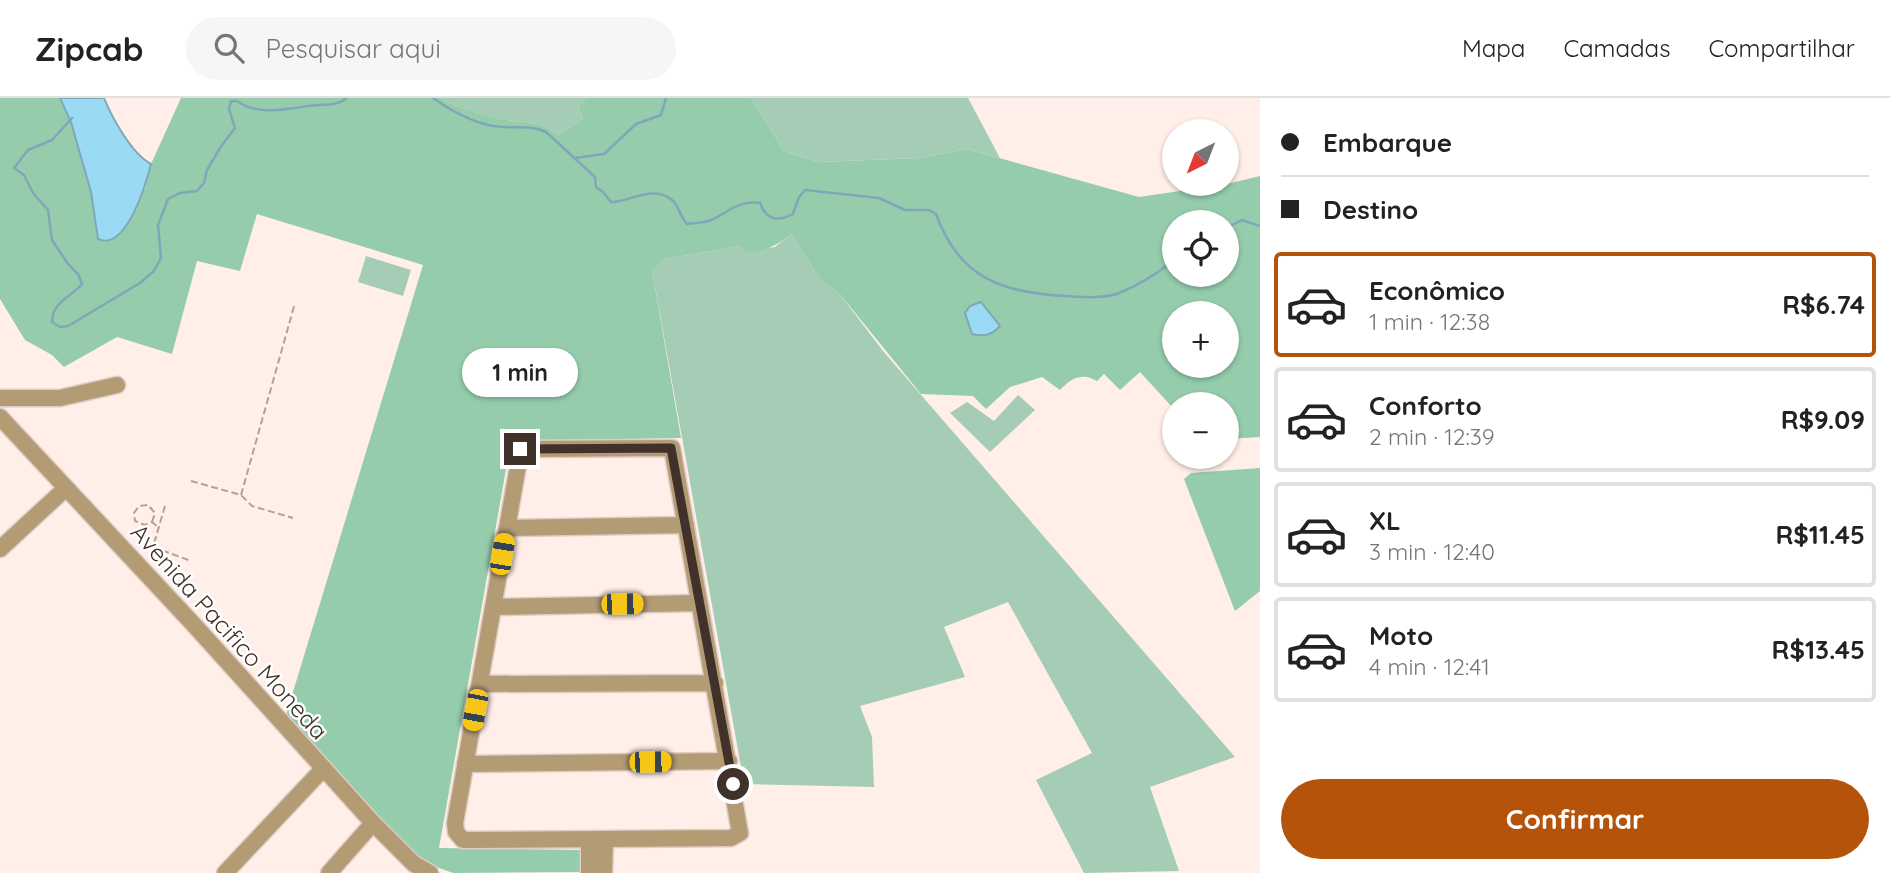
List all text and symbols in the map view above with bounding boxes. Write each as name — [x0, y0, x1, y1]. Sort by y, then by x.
search box — [186, 17, 676, 80]
text: Zipcab — [35, 28, 144, 69]
icon: search — [210, 29, 248, 67]
text: Pesquisar aqui — [266, 32, 441, 65]
text: Mapa — [1462, 33, 1525, 63]
text: Camadas — [1563, 33, 1670, 63]
text: Compartilhar — [1708, 33, 1855, 63]
north arrow — [1162, 119, 1239, 196]
map controls — [1162, 119, 1239, 469]
text: Embarque — [1323, 126, 1452, 159]
text: Destino — [1323, 193, 1418, 226]
button: locate — [1162, 210, 1239, 287]
icon: car — [1285, 273, 1348, 336]
text: Econômico — [1369, 274, 1505, 307]
text: R$6.74 — [1782, 288, 1865, 321]
button: + — [1162, 301, 1239, 378]
text: 1 min · 12:38 — [1369, 307, 1490, 336]
callout: 1 min — [462, 348, 578, 396]
text: 1 min — [492, 358, 548, 387]
icon: car — [1285, 388, 1348, 451]
text: Conforto — [1369, 389, 1482, 422]
button: − — [1162, 392, 1239, 469]
text: R$9.09 — [1781, 403, 1865, 436]
text: 2 min · 12:39 — [1369, 422, 1495, 451]
route end — [504, 433, 536, 465]
icon: car — [1285, 503, 1348, 566]
text: XL — [1369, 504, 1401, 537]
street label: Avenida Pacifico Moneda — [125, 517, 335, 745]
text: R$11.45 — [1775, 518, 1865, 551]
car — [489, 532, 516, 576]
text: 3 min · 12:40 — [1369, 537, 1495, 566]
car — [601, 593, 644, 615]
icon: car — [1285, 618, 1348, 681]
text: Moto — [1369, 619, 1433, 652]
text: R$13.45 — [1772, 633, 1865, 666]
text: 4 min · 12:41 — [1369, 652, 1490, 681]
car — [461, 687, 490, 733]
car — [629, 751, 672, 773]
route start — [717, 768, 749, 800]
button: Confirmar — [1281, 779, 1869, 859]

